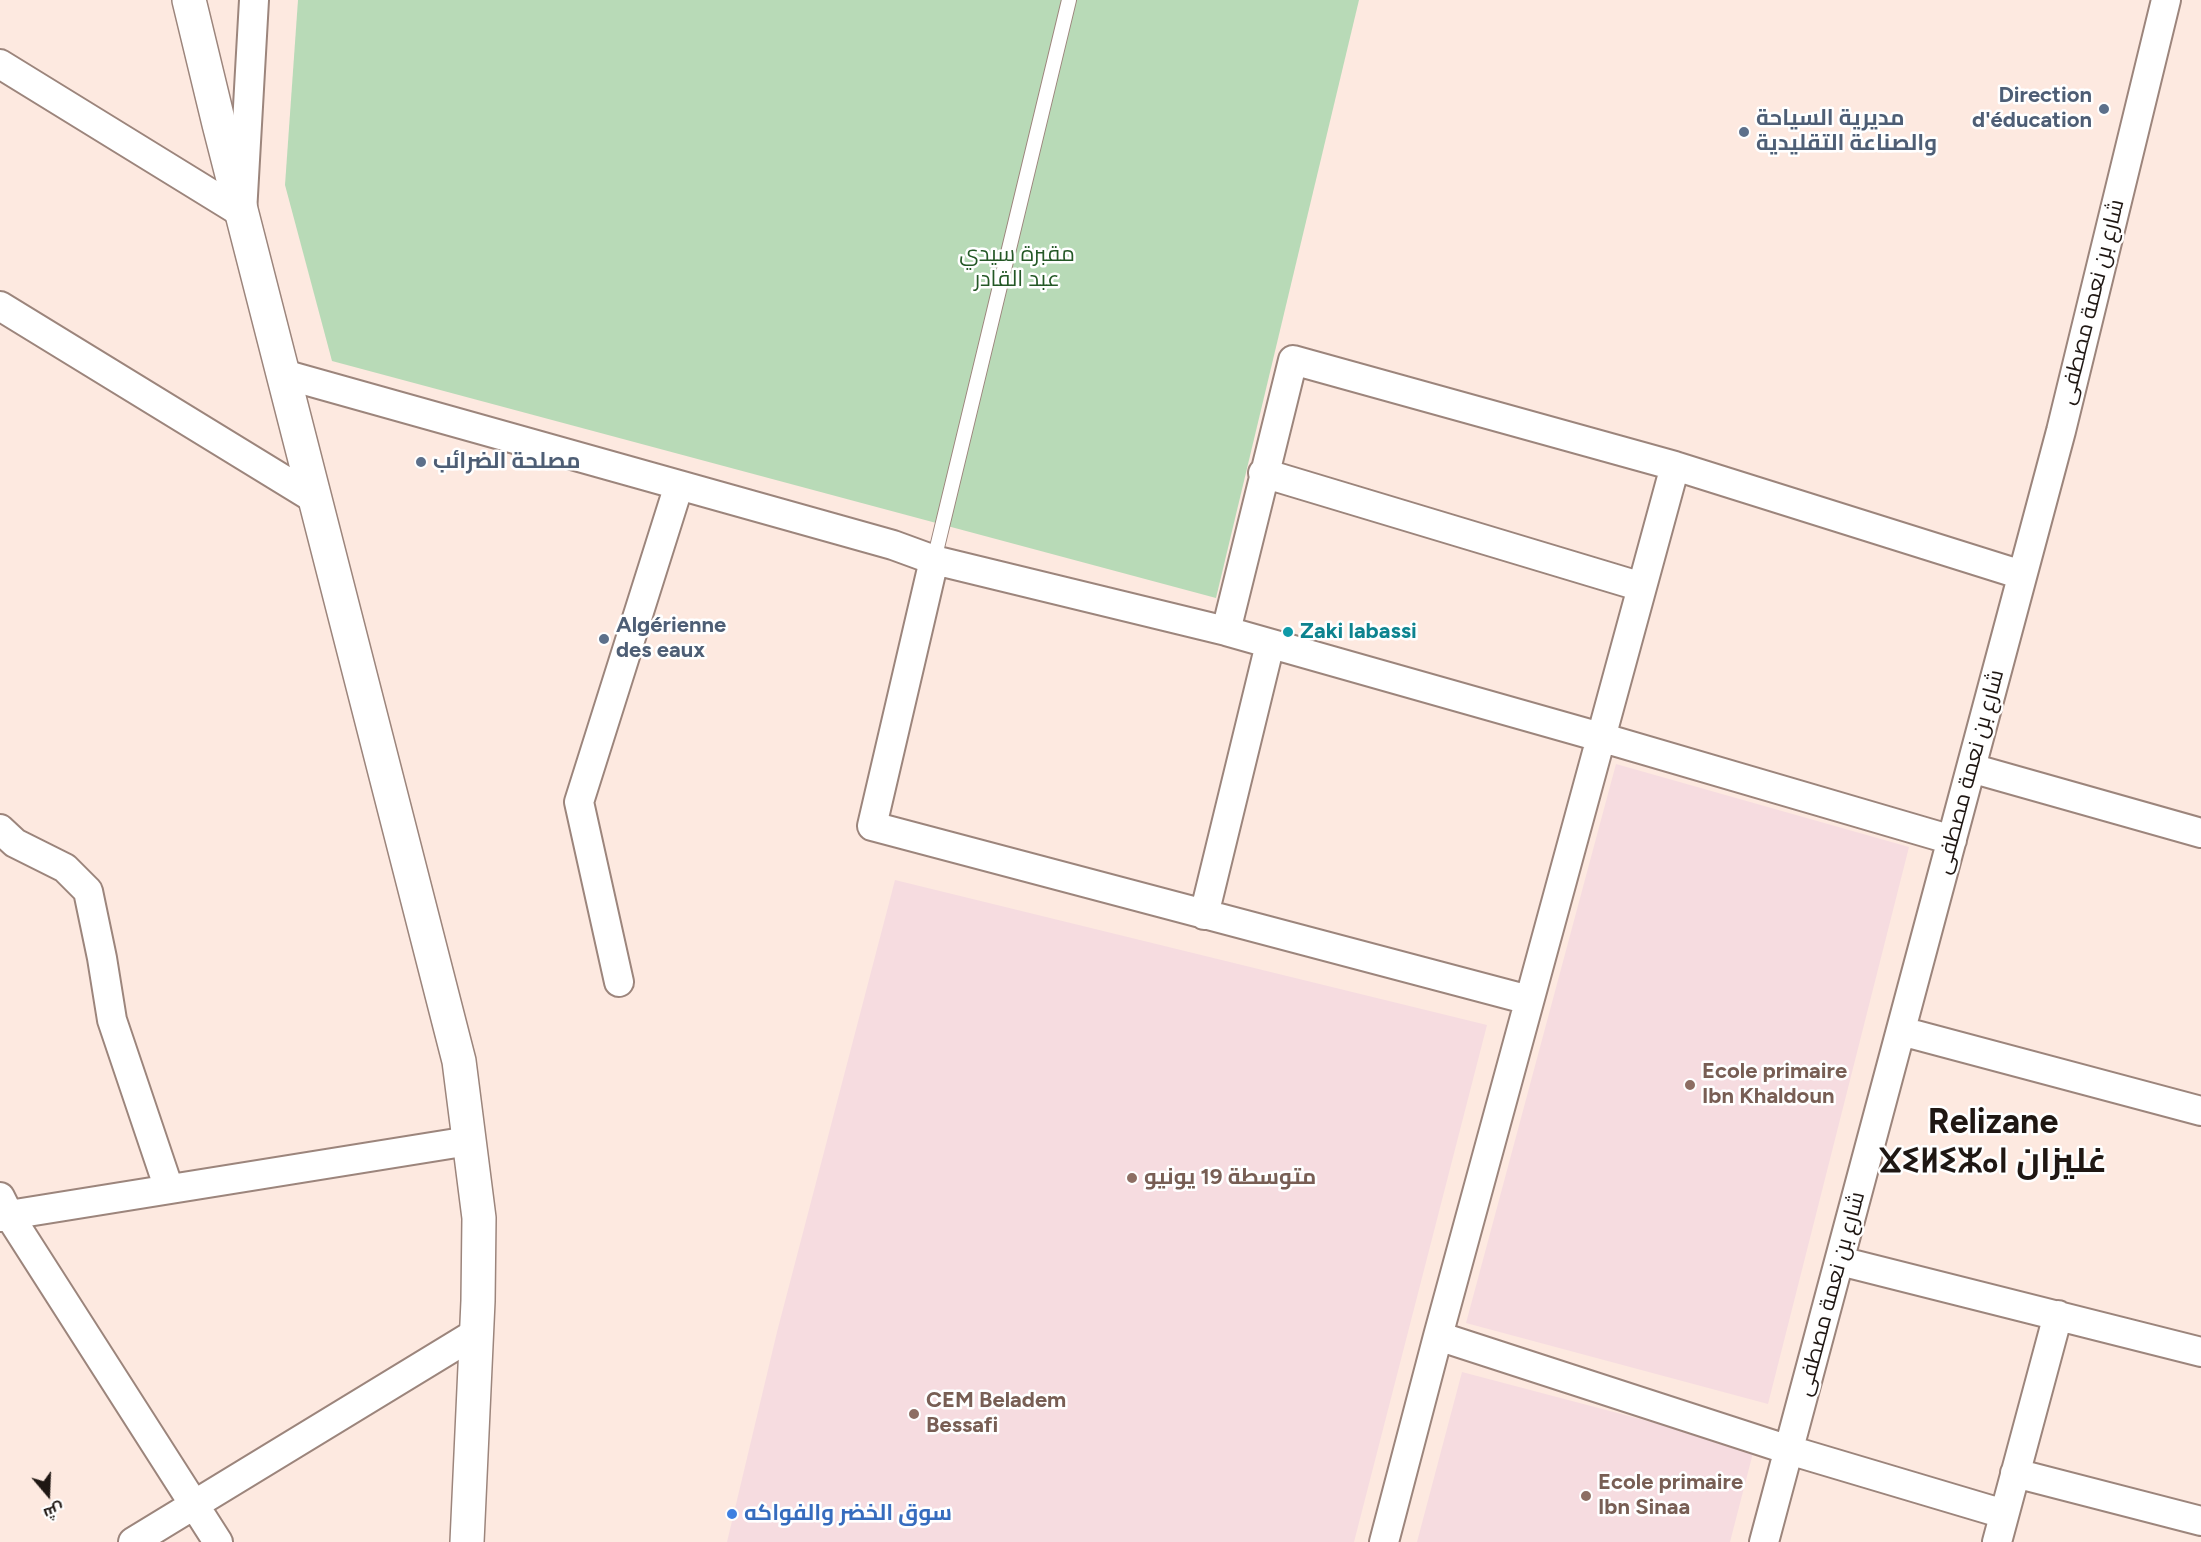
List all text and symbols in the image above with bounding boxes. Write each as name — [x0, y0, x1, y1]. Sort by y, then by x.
place label: Direction d'éducation — [1972, 83, 2092, 134]
marker: Direction d'éducation — [2097, 102, 2111, 116]
place label: مديرية السياحة والصناعة التقليدية — [1756, 106, 1937, 158]
marker: مديرية السياحة والصناعة التقليدية — [1737, 125, 1751, 139]
street label: شارع بن نعمة مصطفى — [2054, 197, 2130, 407]
park label: مقبرة سيدي عبد القادر — [959, 242, 1075, 294]
place label: مصلحة الضرائب — [433, 449, 581, 475]
marker: مصلحة الضرائب — [414, 455, 428, 469]
place label: Algérienne des eaux — [616, 613, 726, 664]
place label: Zaki labassi — [1300, 619, 1417, 645]
marker: Zaki labassi — [1281, 625, 1295, 639]
marker: Algérienne des eaux — [597, 632, 611, 646]
street label: شارع بن نعمة مصطفى — [1930, 667, 2010, 877]
place label: Ecole primaire Ibn Khaldoun — [1702, 1059, 1847, 1110]
marker: Ecole primaire Ibn Khaldoun — [1683, 1078, 1697, 1092]
district label: Relizane ⴴⵉⵍⵉⵣⴰⵏ غليزان — [1879, 1103, 2107, 1182]
place label: متوسطة 19 يونيو — [1144, 1165, 1316, 1191]
marker: متوسطة 19 يونيو — [1125, 1171, 1139, 1185]
street label: شارع بن نعمة مصطفى — [1791, 1189, 1871, 1399]
place label: CEM Beladem Bessafi — [926, 1388, 1066, 1440]
marker: CEM Beladem Bessafi — [907, 1407, 921, 1421]
north arrow — [18, 1464, 78, 1524]
place label: Ecole primaire Ibn Sinaa — [1598, 1470, 1743, 1522]
marker: Ecole primaire Ibn Sinaa — [1579, 1489, 1593, 1503]
text: ش — [41, 1499, 67, 1524]
place label: سوق الخضر والفواكه — [744, 1501, 952, 1527]
marker: سوق الخضر والفواكه — [725, 1507, 739, 1521]

